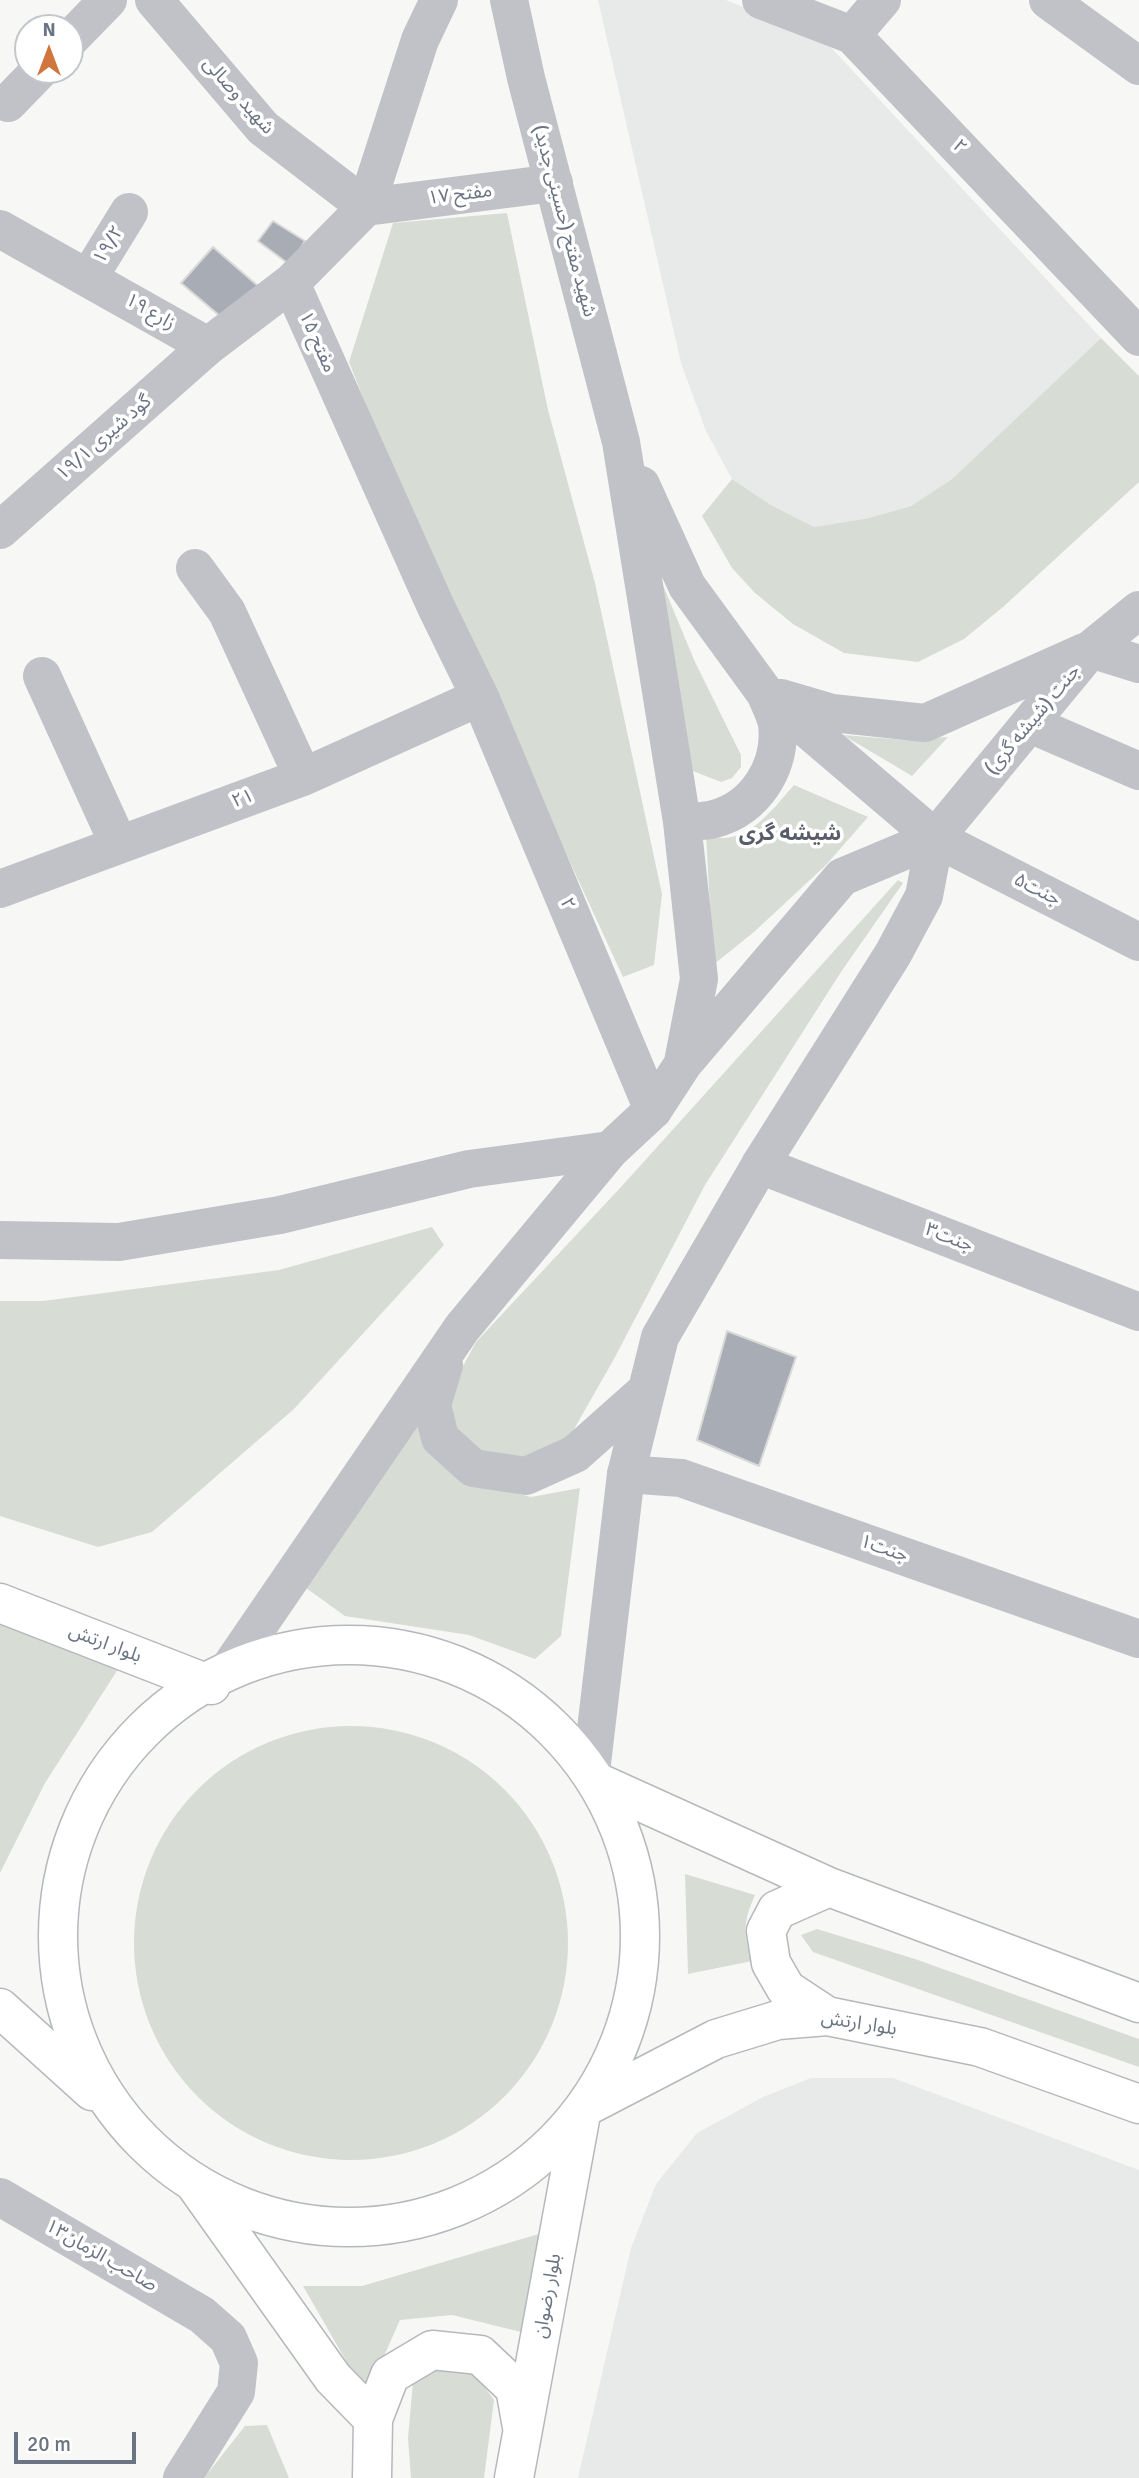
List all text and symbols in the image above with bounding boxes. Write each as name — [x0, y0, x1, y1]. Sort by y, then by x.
north arrow — [14, 14, 84, 84]
text: N — [42, 18, 56, 42]
street label: شهید وصالی — [197, 53, 279, 139]
street label: شهید مفتح (حسینی جدید) — [527, 123, 601, 319]
street label: ۲ — [947, 135, 971, 159]
street label: مفتح ۱۷ — [426, 180, 494, 210]
street label: ۱۹/۲ — [89, 222, 129, 268]
street label: ۱۹ زارع — [121, 289, 179, 335]
street label: مفتح ۱۵ — [293, 308, 341, 376]
street label: ۱۹/۱ گود شیری — [52, 390, 156, 486]
street label: جنت (شیشه گری) — [980, 660, 1086, 780]
street label: ۲۱ — [229, 785, 257, 813]
district label: شیشه گری — [739, 821, 841, 847]
street label: جنت۵ — [1010, 869, 1064, 911]
street label: ۲ — [554, 895, 580, 913]
street label: جنت۳ — [922, 1219, 976, 1257]
street label: جنت۱ — [857, 1530, 911, 1568]
street label: بلوار ارتش — [65, 1620, 145, 1668]
street label: بلوار ارتش — [820, 2007, 898, 2041]
street label: صاحب الزمان۱۳ — [41, 2215, 161, 2297]
street label: بلوار رضوان — [529, 2252, 567, 2340]
scale bar — [18, 2418, 140, 2462]
text: 20 m — [27, 2431, 71, 2457]

